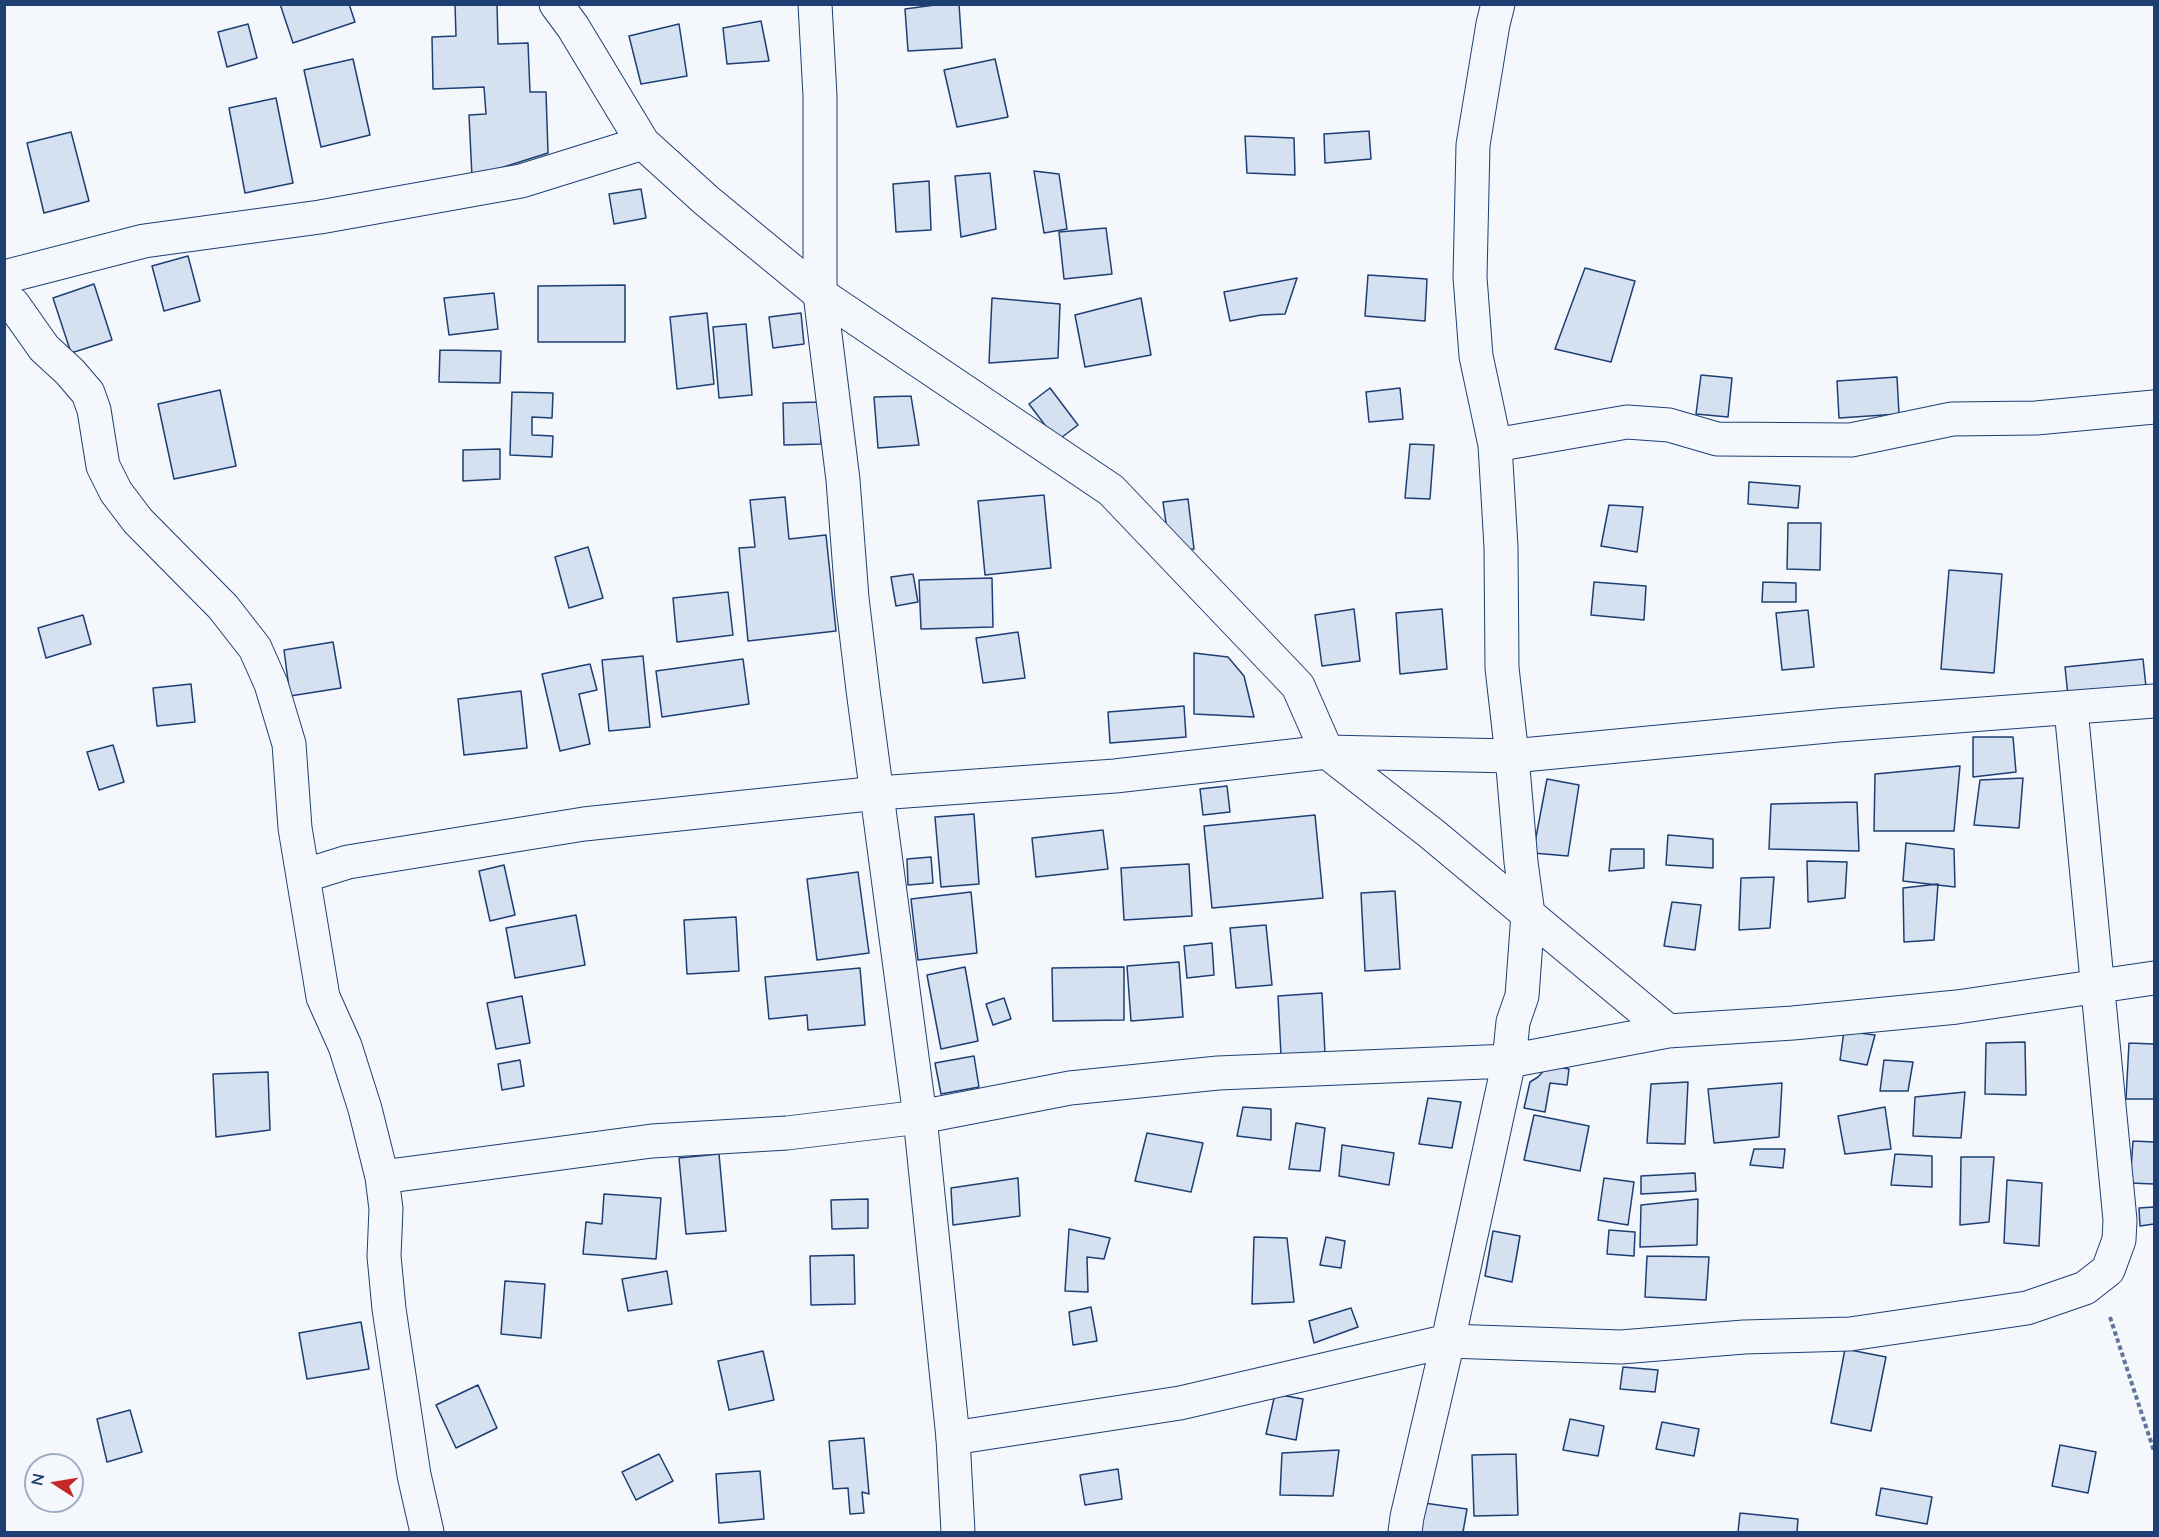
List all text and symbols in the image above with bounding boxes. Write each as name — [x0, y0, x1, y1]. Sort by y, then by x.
north arrow — [24, 1453, 84, 1513]
text: N — [26, 1472, 50, 1488]

